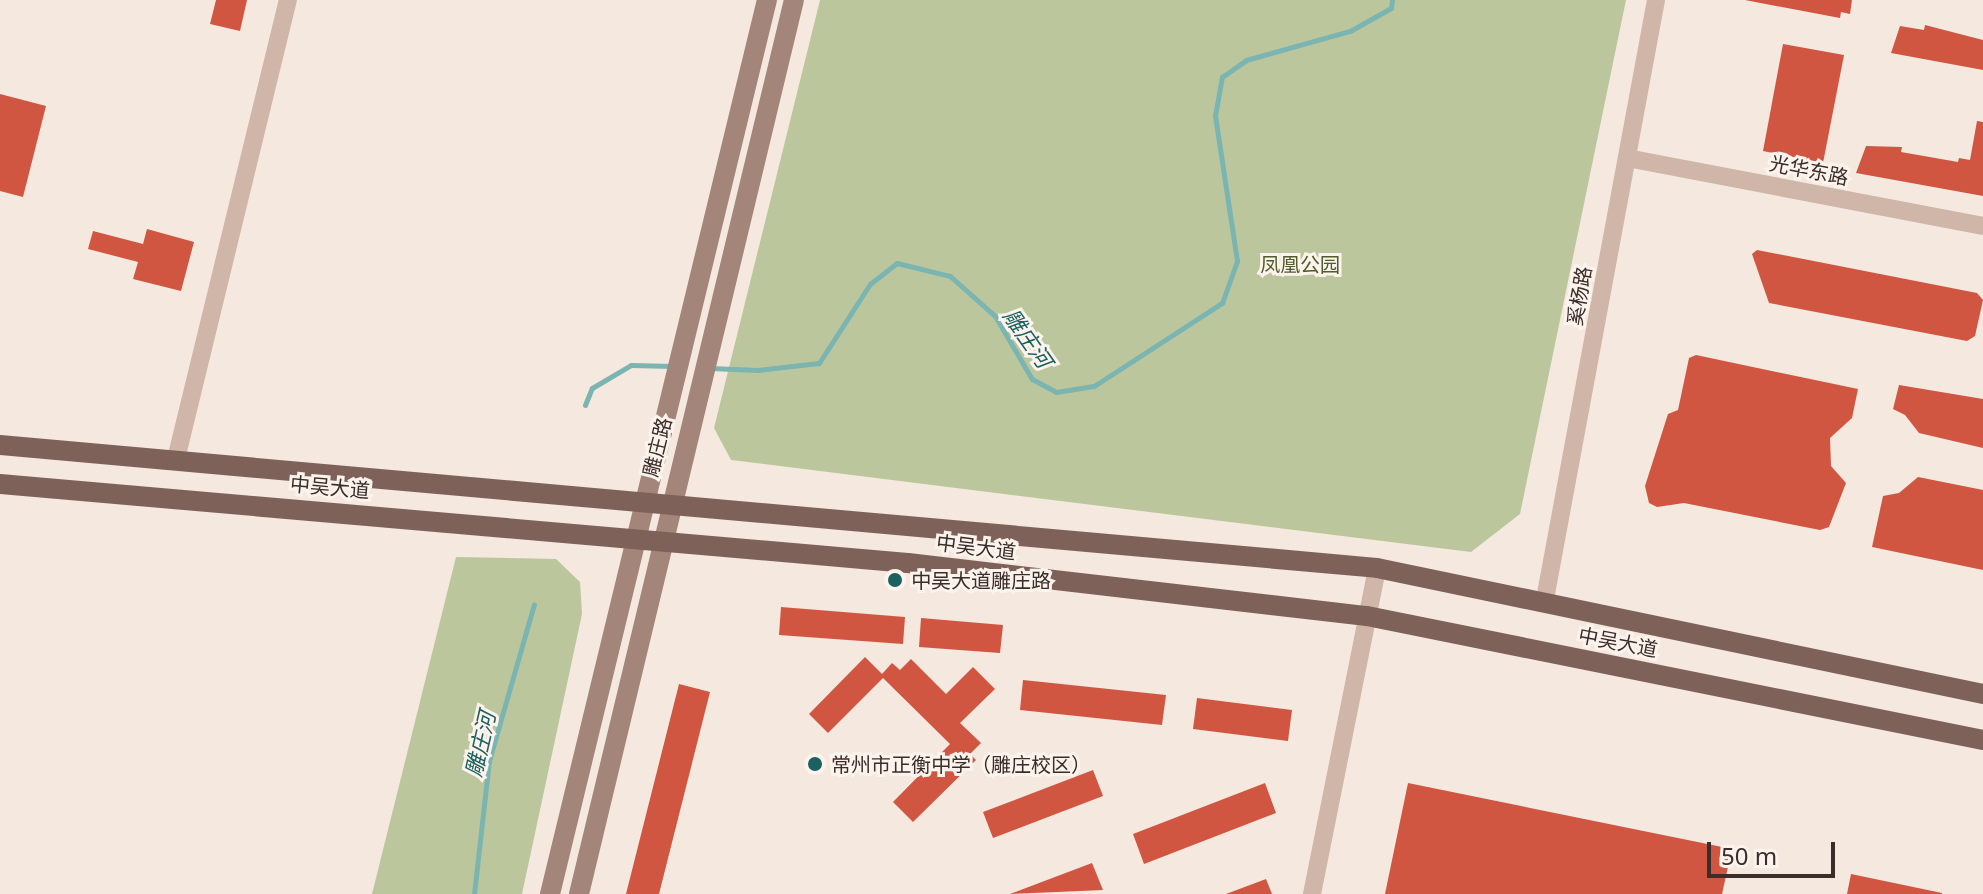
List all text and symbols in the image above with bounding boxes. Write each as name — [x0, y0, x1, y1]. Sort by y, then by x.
street label: 光华东路 — [1767, 151, 1851, 189]
park label: 凤凰公园 — [1260, 252, 1340, 276]
street label: 奚杨路 — [1562, 264, 1596, 328]
water label: 雕庄河 — [998, 303, 1058, 373]
street label: 雕庄路 — [638, 415, 676, 479]
street label: 中吴大道 — [289, 472, 371, 502]
street label: 中吴大道 — [935, 530, 1017, 564]
place label: 中吴大道雕庄路 — [911, 568, 1051, 592]
marker: 中吴大道雕庄路 — [886, 571, 904, 589]
street label: 中吴大道 — [1576, 623, 1660, 661]
water label: 雕庄河 — [460, 709, 500, 779]
place label: 常州市正衡中学（雕庄校区） — [831, 752, 1091, 776]
marker: 常州市正衡中学（雕庄校区） — [806, 755, 824, 773]
scale bar — [1711, 826, 1839, 876]
text: 50 m — [1721, 839, 1777, 872]

